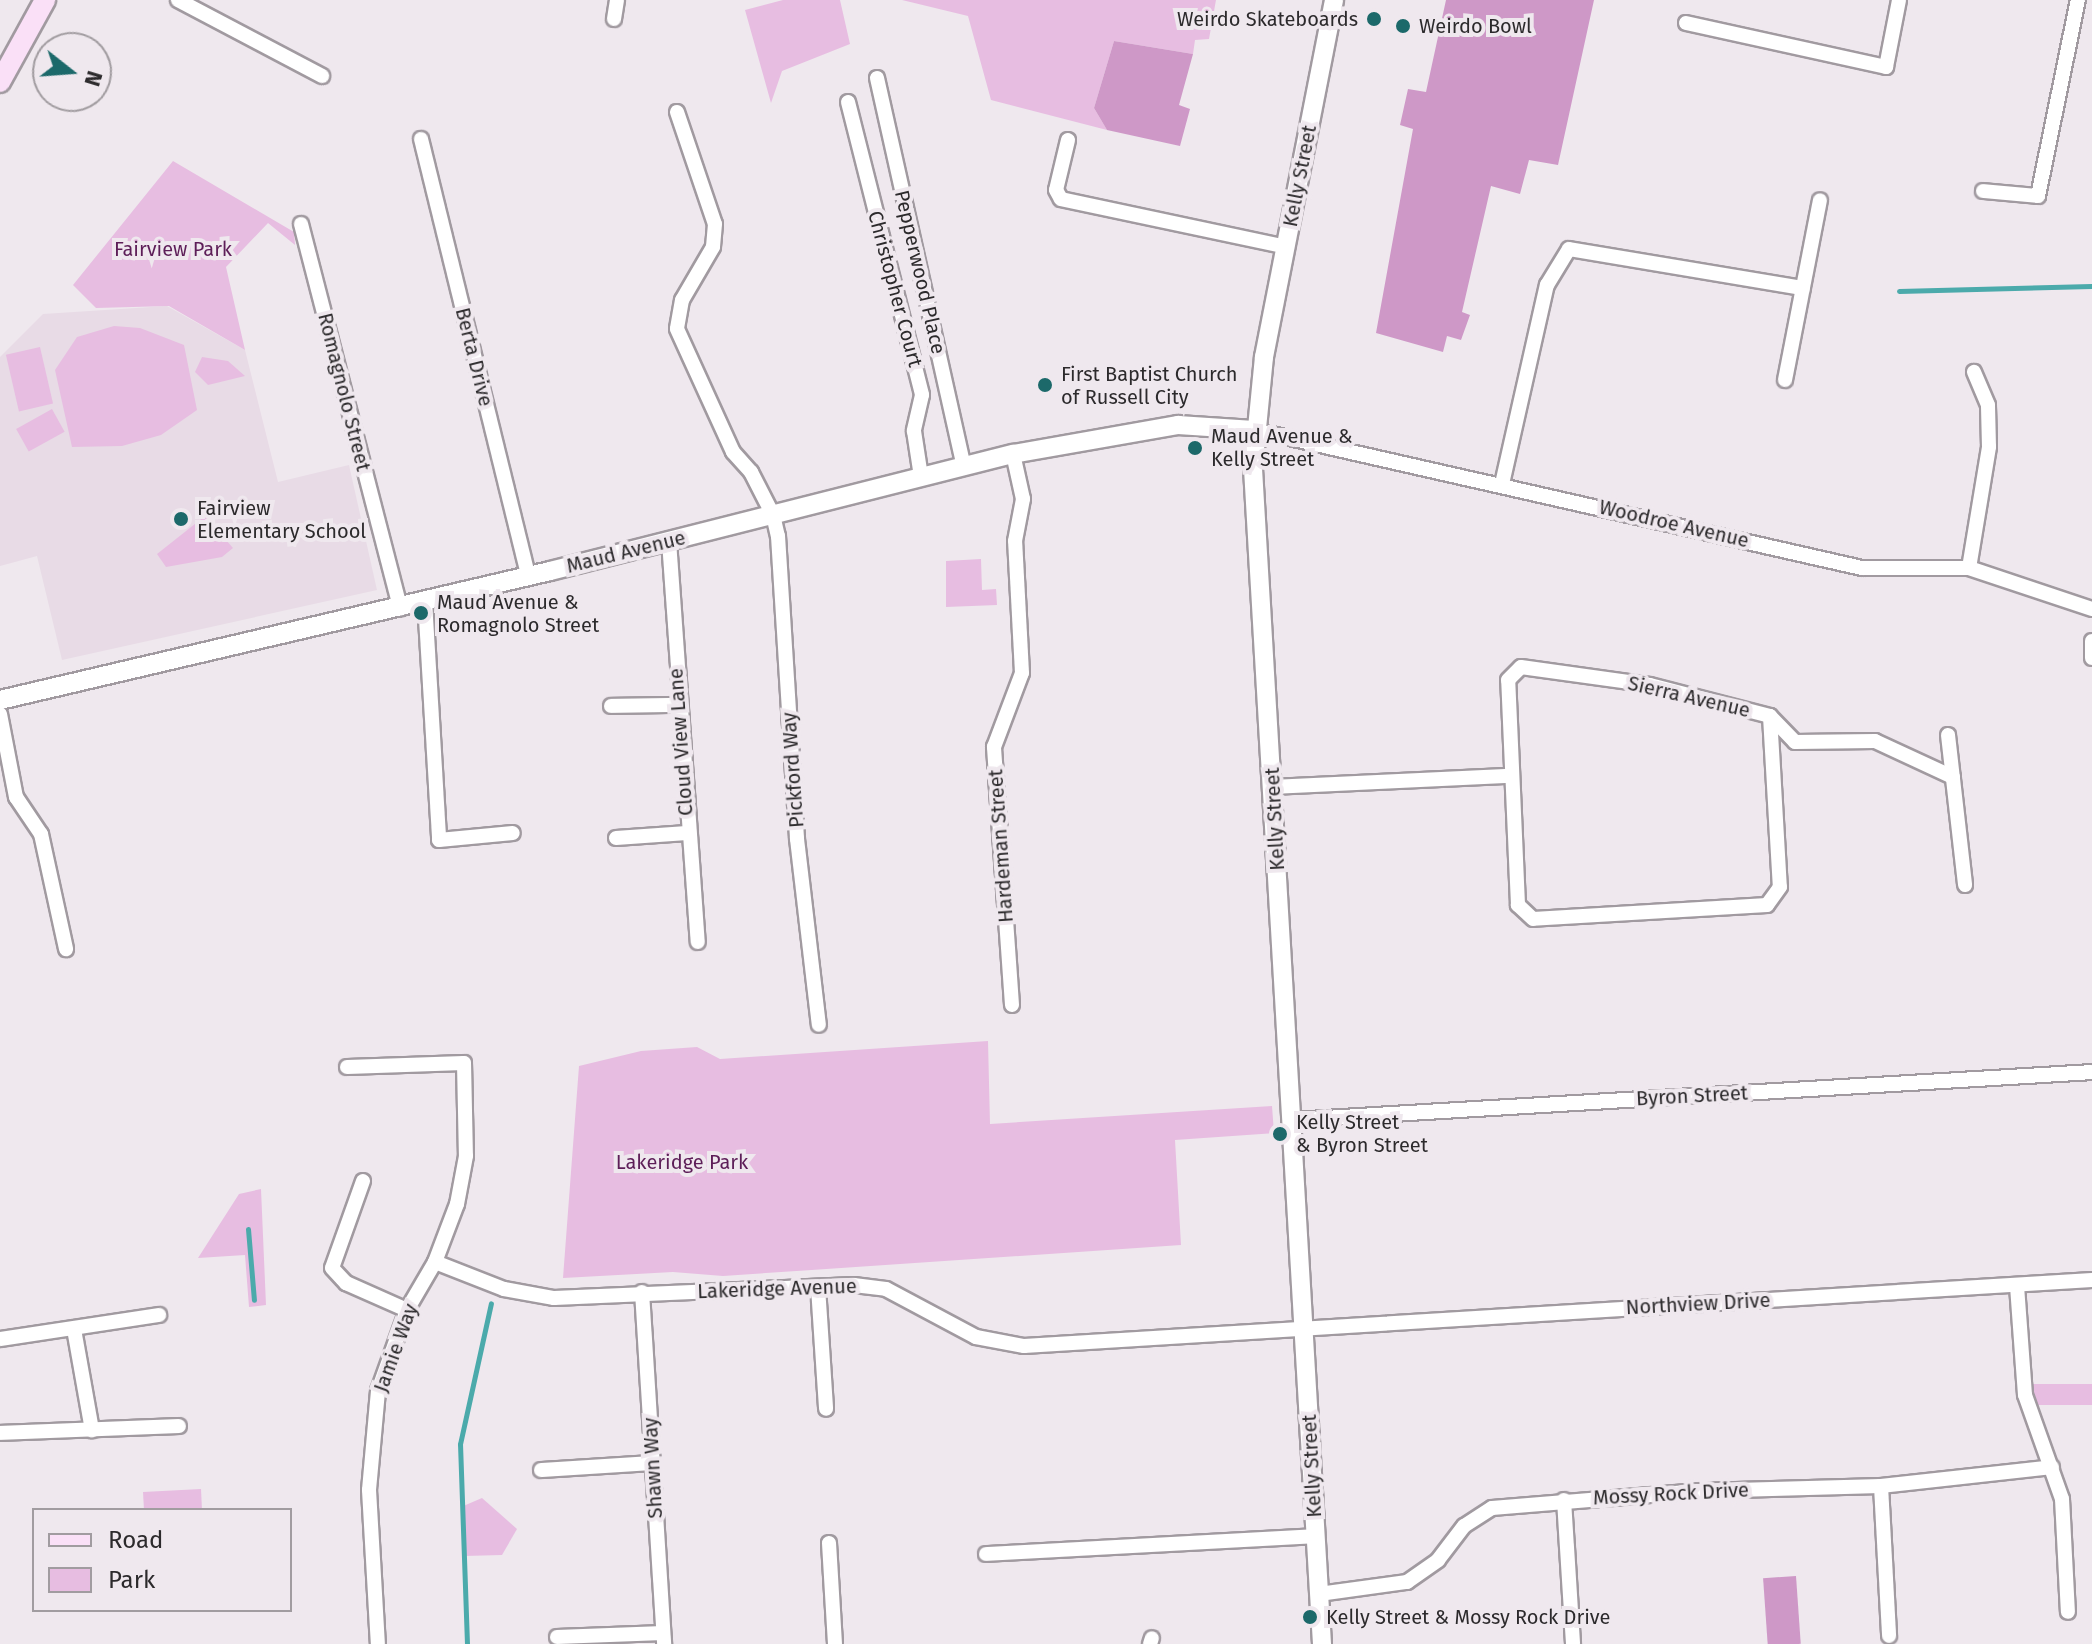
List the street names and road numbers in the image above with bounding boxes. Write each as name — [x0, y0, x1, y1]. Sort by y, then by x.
street label: Kelly Street — [1278, 123, 1322, 229]
street label: Pepperwood Place — [889, 188, 951, 356]
street label: Christopher Court — [863, 208, 927, 370]
street label: Berta Drive — [450, 305, 498, 409]
street label: Romagnolo Street — [313, 310, 375, 474]
street label: Woodroe Avenue — [1597, 495, 1751, 553]
street label: Maud Avenue — [564, 526, 688, 578]
street label: Cloud View Lane — [664, 667, 698, 817]
street label: Sierra Avenue — [1626, 671, 1752, 723]
street label: Pickford Way — [777, 711, 809, 829]
street label: Kelly Street — [1260, 767, 1290, 871]
street label: Hardeman Street — [984, 768, 1018, 924]
street label: Byron Street — [1635, 1081, 1749, 1111]
street label: Lakeridge Avenue — [697, 1274, 857, 1304]
street label: Northview Drive — [1625, 1288, 1771, 1320]
street label: Jamie Way — [369, 1301, 423, 1395]
street label: Kelly Street — [1297, 1414, 1327, 1518]
street label: Shawn Way — [638, 1417, 668, 1519]
street label: Mossy Rock Drive — [1592, 1478, 1750, 1510]

